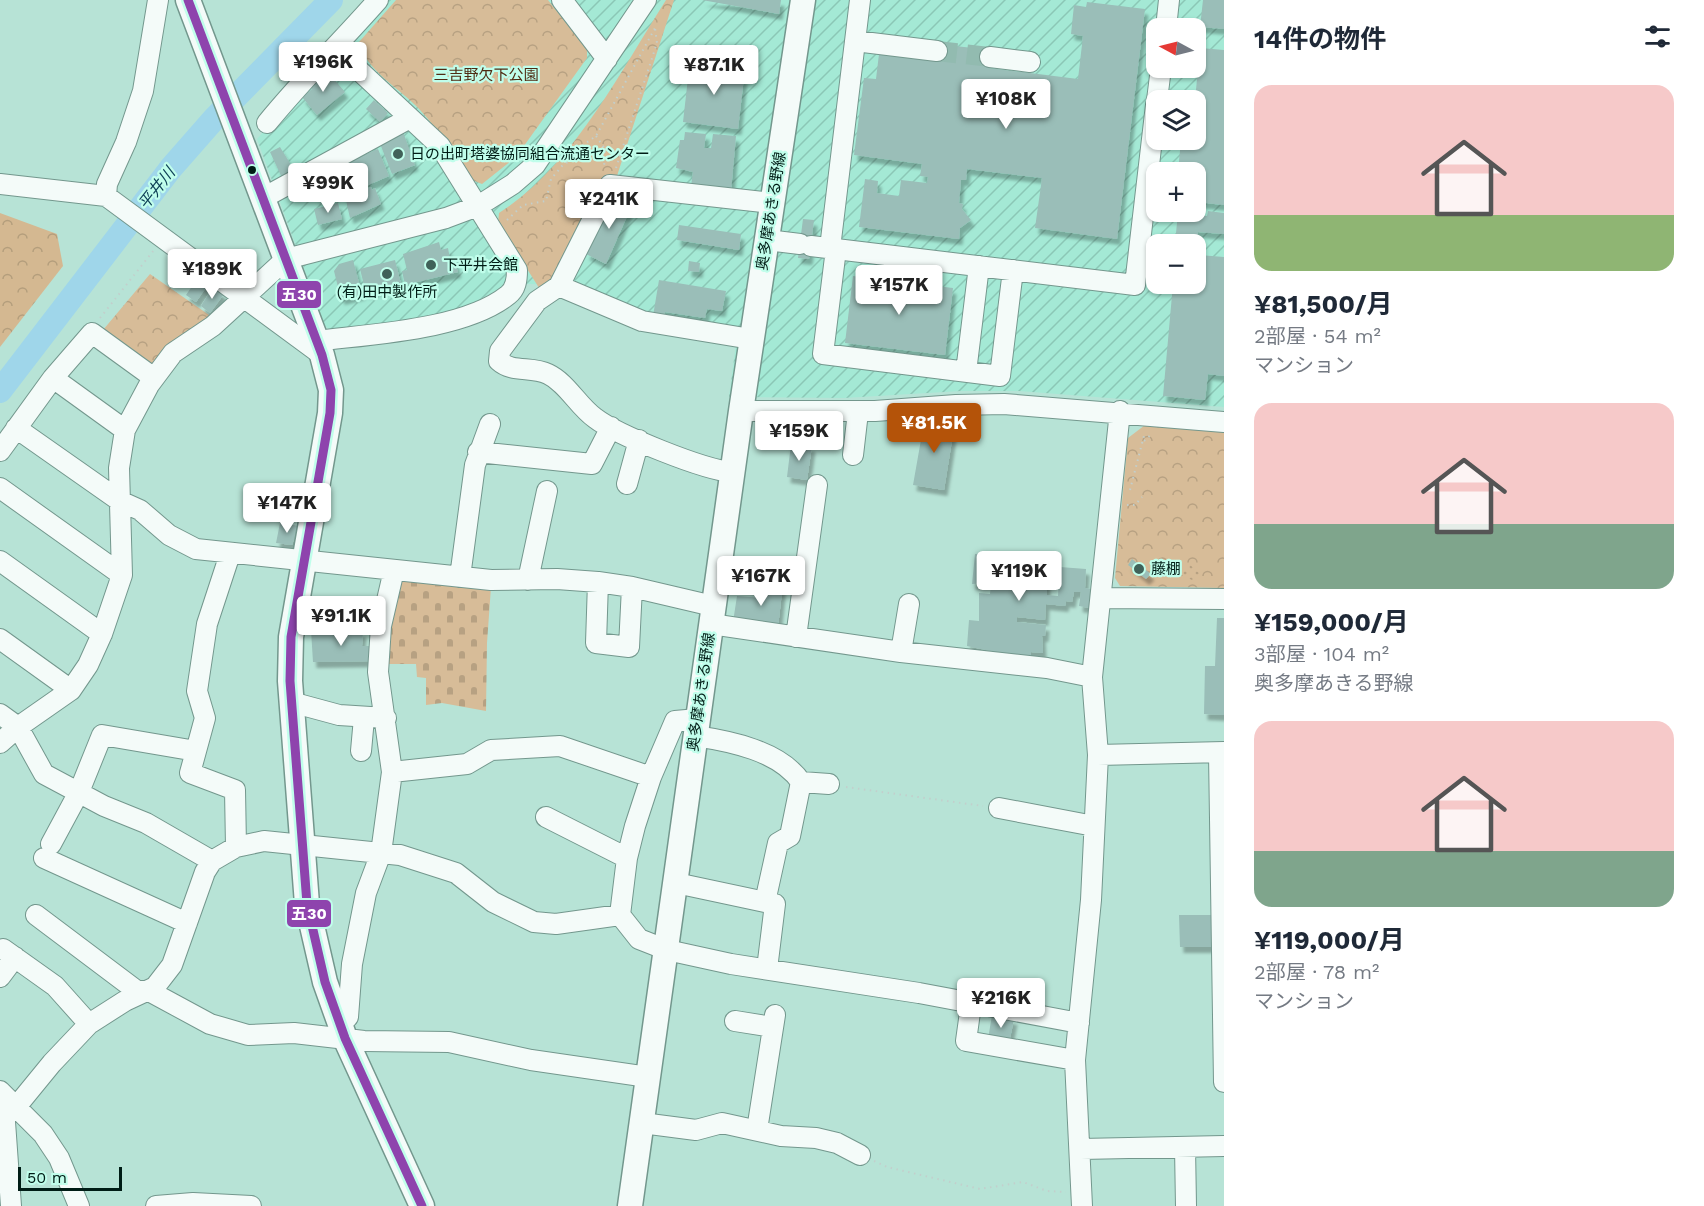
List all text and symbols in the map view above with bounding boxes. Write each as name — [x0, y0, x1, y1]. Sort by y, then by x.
north arrow — [1146, 18, 1206, 78]
map controls — [1146, 18, 1206, 294]
icon: filters — [1641, 20, 1674, 53]
text: 14件の物件 — [1254, 24, 1386, 54]
pin: ¥196K — [281, 42, 365, 93]
pin: ¥87.1K — [665, 45, 763, 96]
text: ¥196K — [293, 49, 353, 73]
text: ¥87.1K — [683, 52, 745, 76]
park label: 三吉野欠下公園 — [433, 66, 539, 84]
pin: ¥108K — [964, 79, 1048, 130]
text: ¥108K — [975, 86, 1037, 110]
button: layers — [1146, 90, 1206, 150]
icon: home — [1410, 124, 1518, 232]
place label: 日の出町塔婆協同組合流通センター — [410, 145, 650, 163]
marker: 日の出町塔婆協同組合流通センター — [391, 147, 405, 161]
street label: 奥多摩あきる野線 — [753, 150, 789, 272]
water label: 平井川 — [134, 162, 180, 213]
button: + — [1146, 162, 1206, 222]
pin: ¥99K — [292, 163, 364, 214]
unlabelled marker — [246, 164, 258, 176]
text: ¥99K — [302, 170, 354, 194]
pin: ¥241K — [567, 179, 651, 230]
text: ¥241K — [579, 186, 639, 210]
button: − — [1146, 234, 1206, 294]
pin: ¥189K — [170, 249, 254, 300]
text: ¥189K — [182, 256, 242, 280]
place label: 下平井会館 — [443, 256, 518, 274]
marker: 下平井会館 — [424, 258, 438, 272]
pin: ¥157K — [857, 265, 941, 316]
marker: (有)田中製作所 — [380, 267, 394, 281]
text: ¥157K — [869, 272, 929, 296]
line badge: 五30 — [276, 280, 322, 309]
place label: (有)田中製作所 — [337, 283, 437, 301]
text: 五30 — [281, 285, 317, 304]
text: ¥81,500/月 — [1254, 289, 1393, 319]
text: 2部屋 · 54 m² — [1254, 324, 1381, 348]
text: マンション — [1254, 353, 1354, 377]
pin: ¥81.5K — [885, 403, 983, 454]
text: ¥81.5K — [901, 410, 967, 434]
pin: ¥159K — [757, 411, 841, 462]
text: ¥159K — [769, 418, 829, 442]
icon: home — [1410, 442, 1518, 550]
pin: ¥147K — [245, 483, 329, 534]
text: ¥147K — [257, 490, 317, 514]
pin: ¥119K — [977, 551, 1061, 602]
pin: ¥167K — [719, 556, 803, 607]
text: ¥119K — [991, 558, 1047, 582]
place label: 藤棚 — [1151, 560, 1181, 578]
marker: 藤棚 — [1132, 562, 1146, 576]
text: ¥167K — [731, 563, 791, 587]
pin: ¥91.1K — [292, 596, 390, 647]
text: ¥91.1K — [311, 603, 371, 627]
text: ¥159,000/月 — [1254, 607, 1409, 637]
street label: 奥多摩あきる野線 — [684, 631, 718, 753]
text: 3部屋 · 104 m² — [1254, 642, 1389, 666]
text: 奥多摩あきる野線 — [1254, 671, 1414, 695]
icon: home — [1410, 760, 1518, 868]
line badge: 五30 — [286, 899, 332, 928]
text: 五30 — [291, 904, 327, 923]
text: ¥119,000/月 — [1254, 925, 1405, 955]
text: 2部屋 · 78 m² — [1254, 960, 1379, 984]
pin: ¥216K — [959, 978, 1043, 1029]
text: ¥216K — [971, 985, 1031, 1009]
text: マンション — [1254, 989, 1354, 1013]
scale bar — [18, 1164, 122, 1192]
text: 50 m — [27, 1168, 67, 1187]

